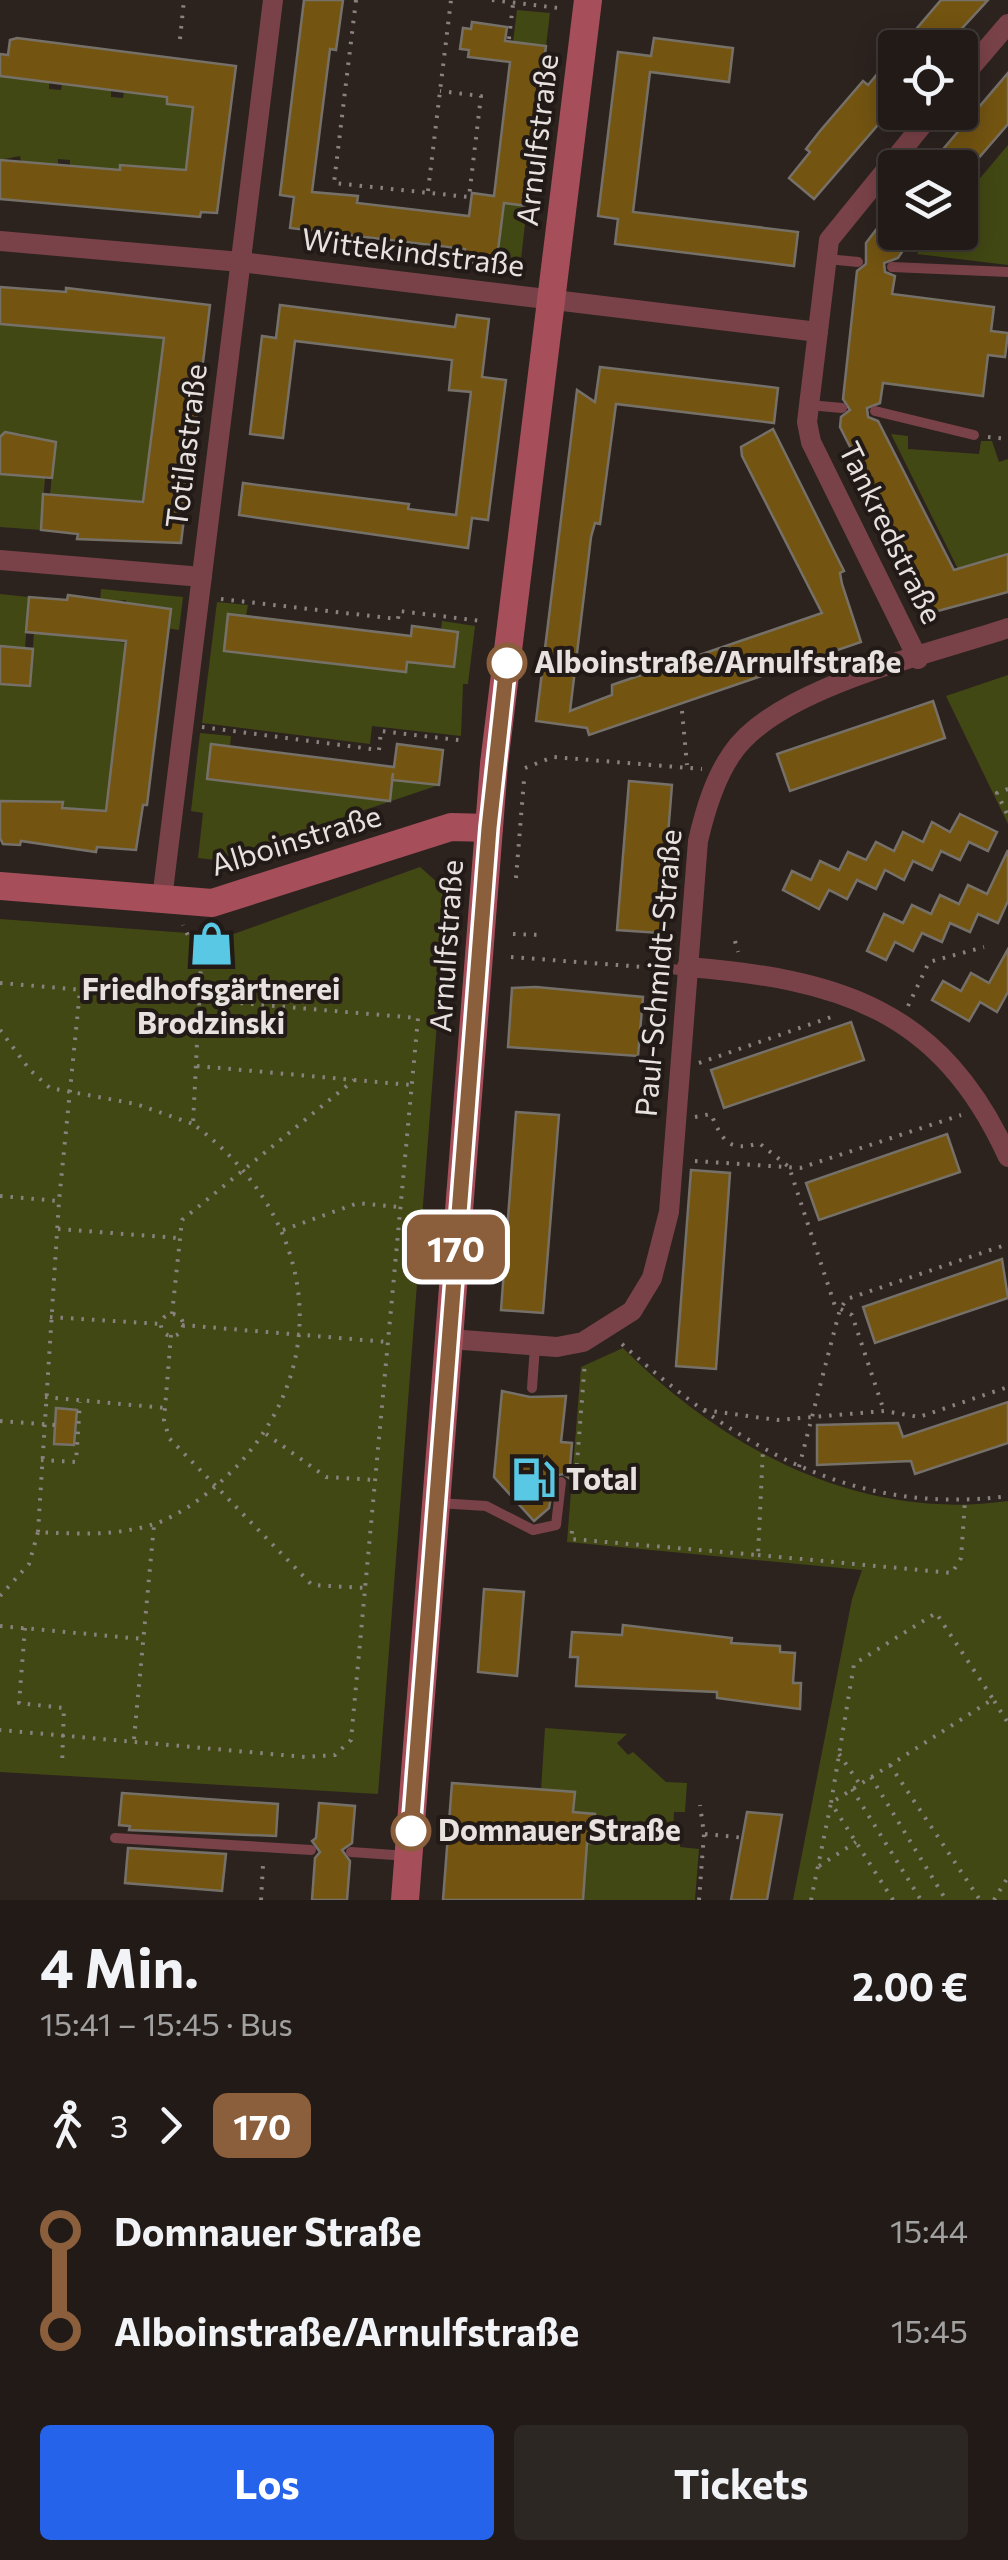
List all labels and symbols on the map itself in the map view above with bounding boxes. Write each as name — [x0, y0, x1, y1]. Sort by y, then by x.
street label: Arnulfstraße — [507, 52, 564, 228]
street label: Wittekindstraße — [300, 218, 527, 283]
street label: Totilastraße — [156, 361, 213, 530]
street label: Tankredstraße — [832, 435, 952, 629]
place label: Alboinstraße/Arnulfstraße — [534, 642, 901, 679]
marker: Alboinstraße/Arnulfstraße — [488, 644, 526, 682]
street label: Alboinstraße — [206, 795, 385, 882]
street label: Paul-Schmidt-Straße — [626, 828, 688, 1118]
street label: Arnulfstraße — [420, 858, 469, 1033]
shop icon: Friedhofsgärtnerei Brodzinski — [187, 919, 235, 967]
place label: Friedhofsgärtnerei Brodzinski — [82, 969, 340, 1040]
line badge: 170 — [398, 1214, 514, 1280]
fuel station icon: Total — [509, 1456, 557, 1504]
place label: Total — [566, 1459, 638, 1496]
place label: Domnauer Straße — [438, 1810, 681, 1847]
marker: Domnauer Straße — [392, 1812, 430, 1850]

